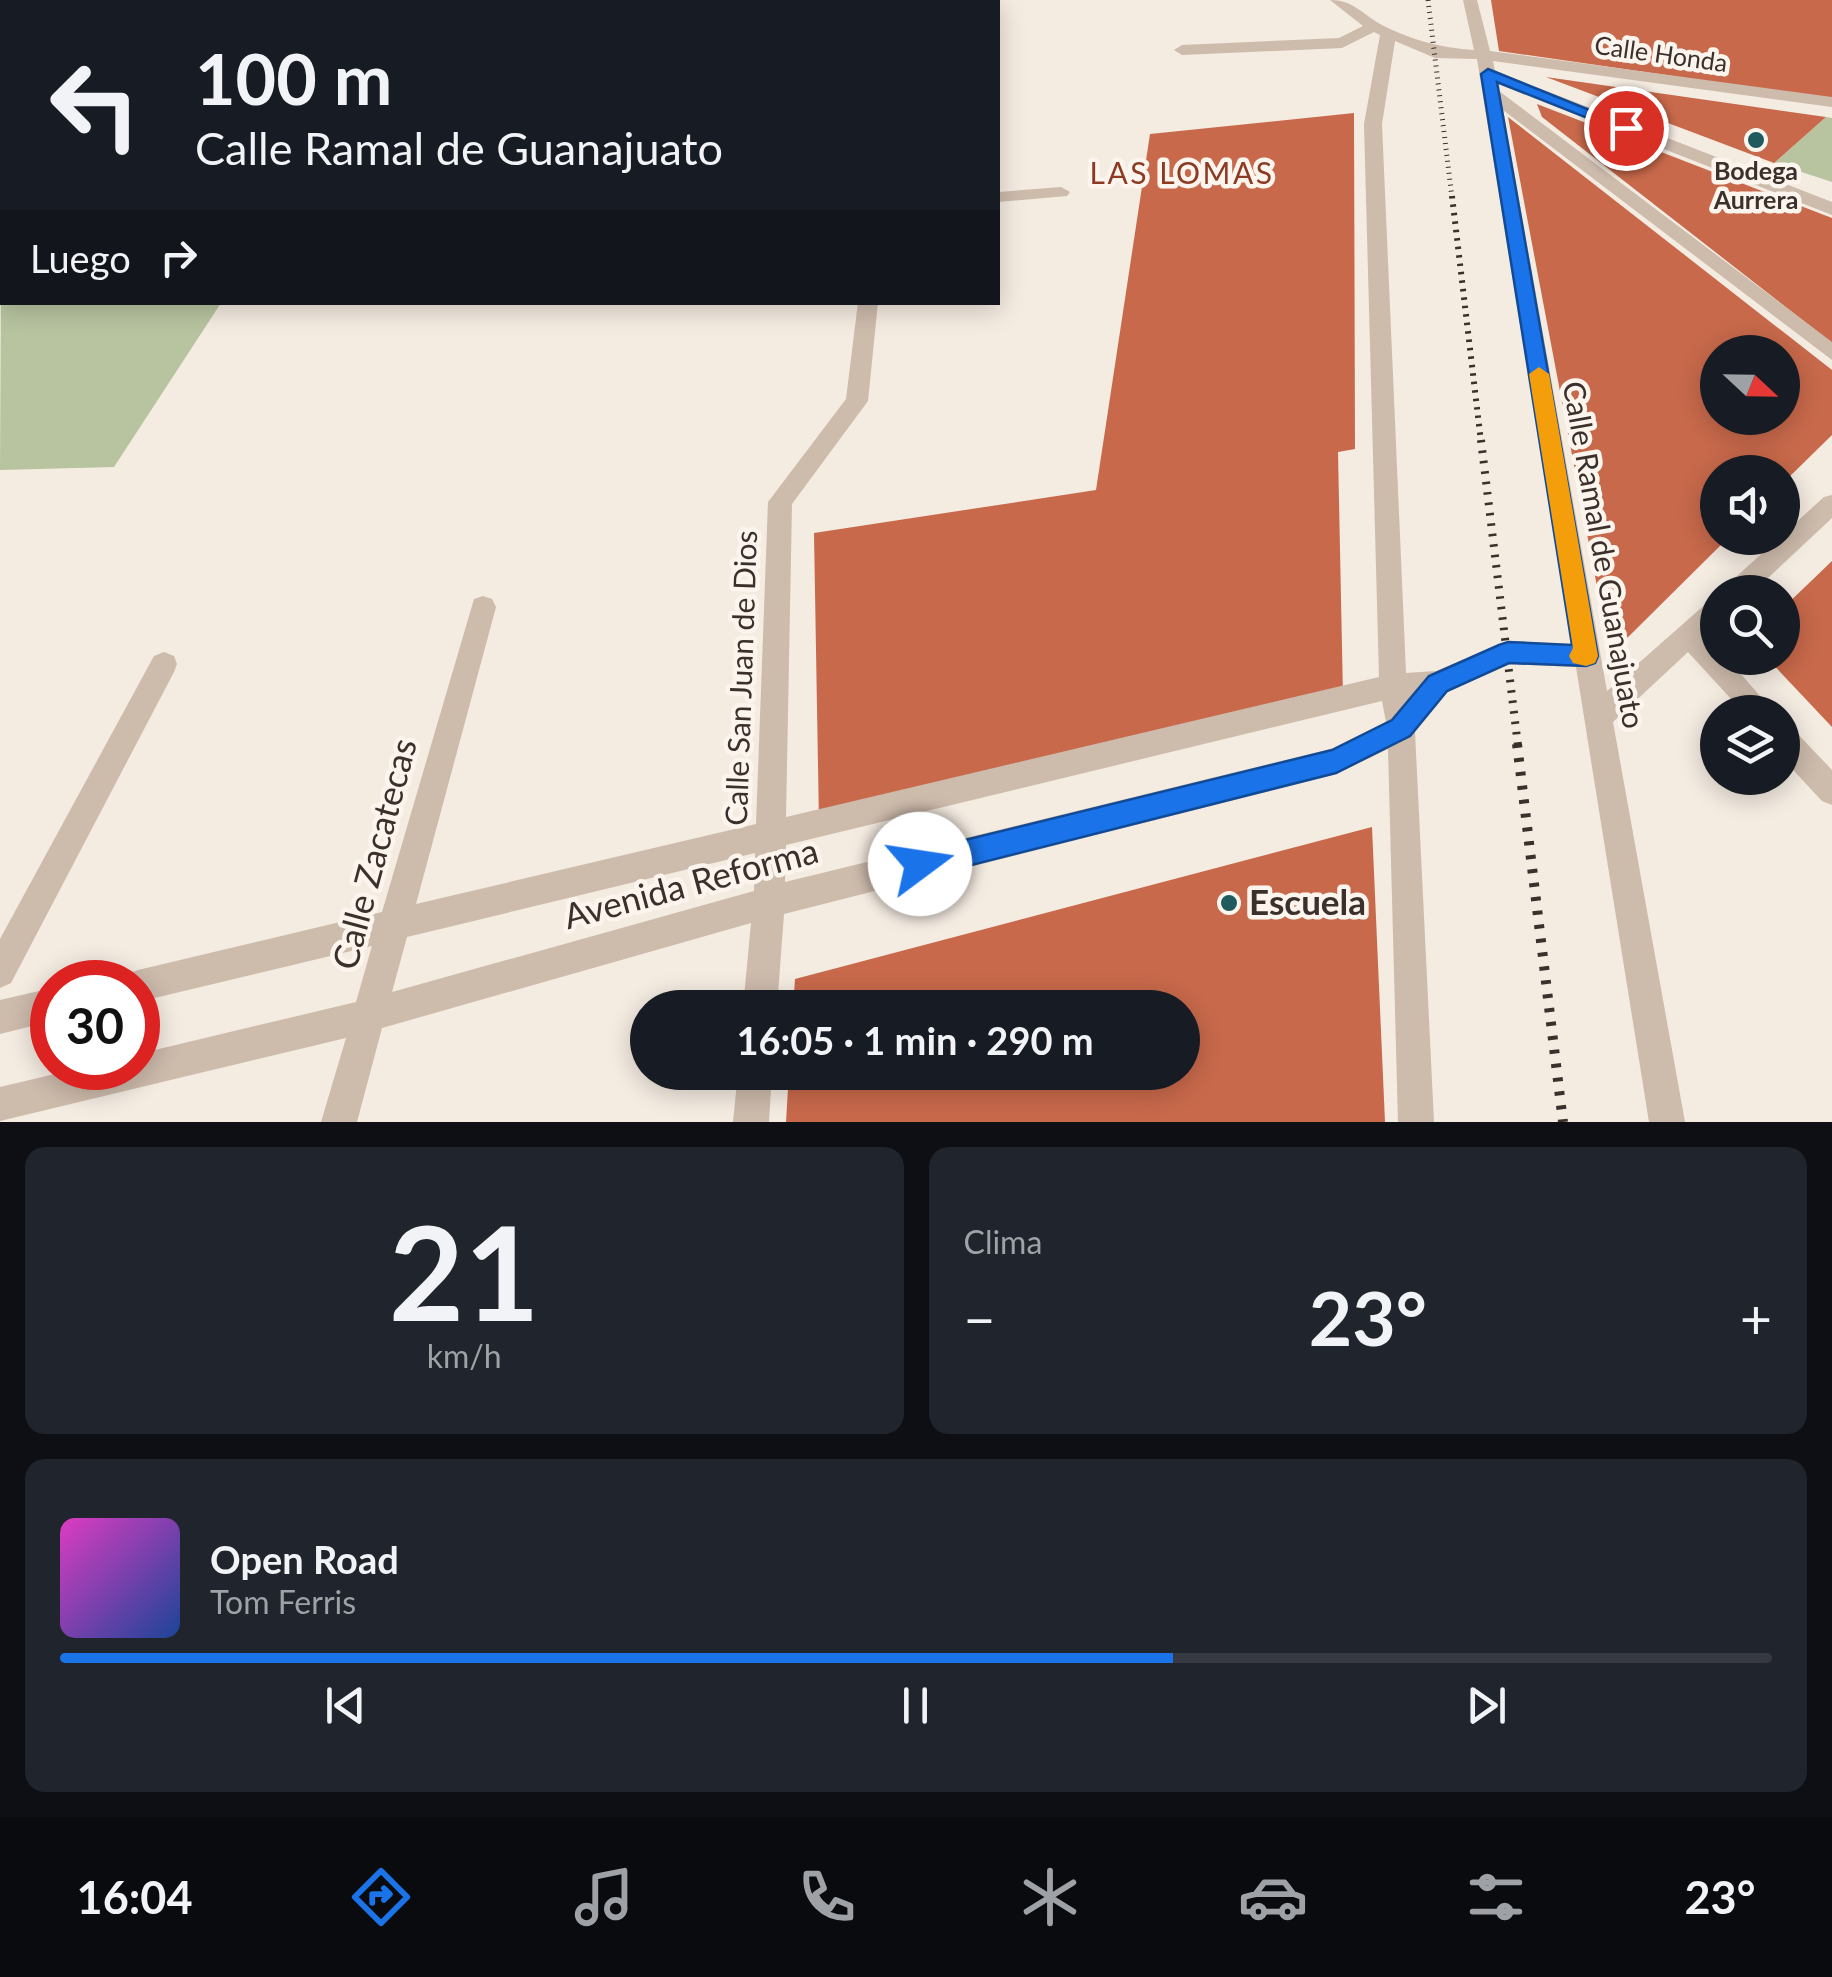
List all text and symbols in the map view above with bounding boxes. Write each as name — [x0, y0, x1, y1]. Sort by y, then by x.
street label: Calle Honda — [1593, 29, 1729, 77]
text: 100 m — [195, 36, 392, 120]
icon: left — [30, 40, 160, 170]
pin — [1584, 86, 1669, 171]
icon: arrive — [1599, 101, 1654, 156]
text: Calle Ramal de Guanajuato — [195, 121, 723, 175]
marker: Bodega Aurrera — [1745, 129, 1767, 151]
district label: LAS LOMAS — [1089, 154, 1275, 190]
place label: Bodega Aurrera — [1713, 155, 1798, 214]
icon: right — [151, 230, 206, 285]
text: Luego — [30, 235, 131, 281]
north arrow — [1700, 335, 1800, 435]
map controls — [1700, 335, 1800, 795]
street label: Calle Ramal de Guanajuato — [1557, 378, 1653, 731]
button: sound — [1700, 455, 1800, 555]
street label: Calle San Juan de Dios — [717, 530, 763, 826]
button: search — [1700, 575, 1800, 675]
button: layers — [1700, 695, 1800, 795]
street label: Calle Zacatecas — [322, 734, 424, 973]
position arrow — [868, 812, 972, 916]
street label: Avenida Reforma — [559, 828, 822, 936]
place label: Escuela — [1249, 880, 1366, 922]
marker: Escuela — [1218, 892, 1240, 914]
speed limit sign: 30 — [30, 960, 160, 1090]
text: 16:05 · 1 min · 290 m — [736, 1017, 1094, 1063]
text: 21 — [389, 1193, 540, 1349]
text: Clima — [964, 1222, 1042, 1261]
text: 23° — [1309, 1272, 1427, 1362]
text: − — [964, 1285, 995, 1351]
text: + — [1740, 1285, 1772, 1351]
text: km/h — [427, 1336, 502, 1375]
text: Open Road — [210, 1536, 399, 1582]
text: Tom Ferris — [210, 1582, 356, 1621]
icon: previous — [318, 1678, 373, 1733]
icon: pause — [888, 1678, 943, 1733]
icon: next — [1459, 1678, 1514, 1733]
icon: directions — [346, 1862, 416, 1932]
icon: music — [569, 1862, 639, 1932]
icon: phone — [792, 1862, 862, 1932]
icon: climate — [1015, 1862, 1085, 1932]
icon: car — [1238, 1862, 1308, 1932]
icon: filters — [1461, 1862, 1531, 1932]
text: 16:04 — [77, 1870, 193, 1924]
text: 23° — [1684, 1870, 1755, 1924]

